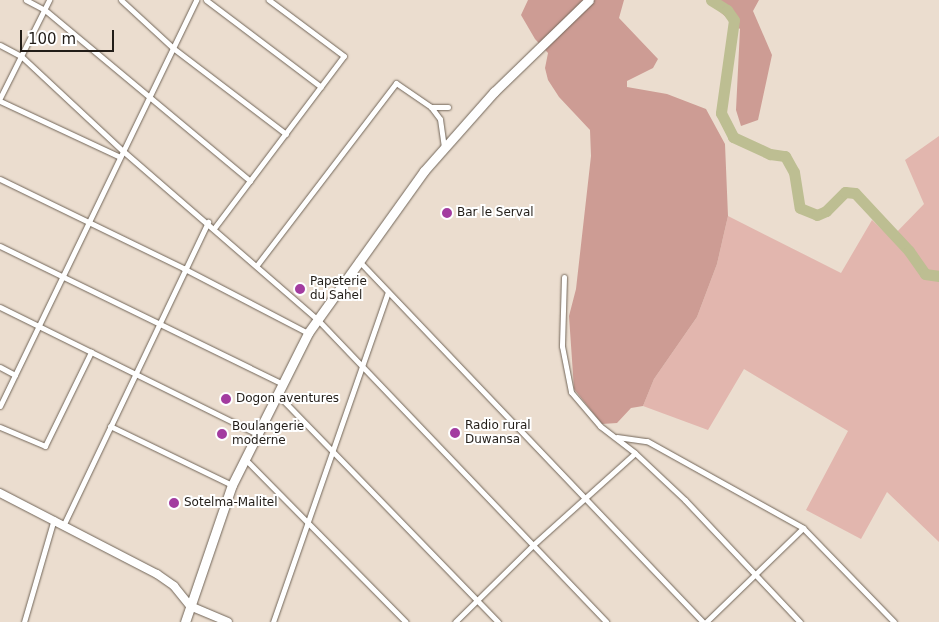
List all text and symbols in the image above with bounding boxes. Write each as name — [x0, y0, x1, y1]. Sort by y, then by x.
scale bar — [22, 20, 116, 52]
text: 100 m — [28, 30, 76, 48]
place label: Bar le Serval — [457, 206, 534, 220]
marker: Bar le Serval — [441, 207, 453, 219]
place label: Papeterie du Sahel — [310, 275, 367, 303]
marker: Papeterie du Sahel — [294, 283, 306, 295]
place label: Dogon aventures — [236, 392, 339, 406]
marker: Dogon aventures — [220, 393, 232, 405]
place label: Radio rural Duwansa — [465, 419, 531, 447]
place label: Boulangerie moderne — [232, 420, 304, 448]
marker: Radio rural Duwansa — [449, 427, 461, 439]
marker: Boulangerie moderne — [216, 428, 228, 440]
place label: Sotelma-Malitel — [184, 496, 278, 510]
marker: Sotelma-Malitel — [168, 497, 180, 509]

